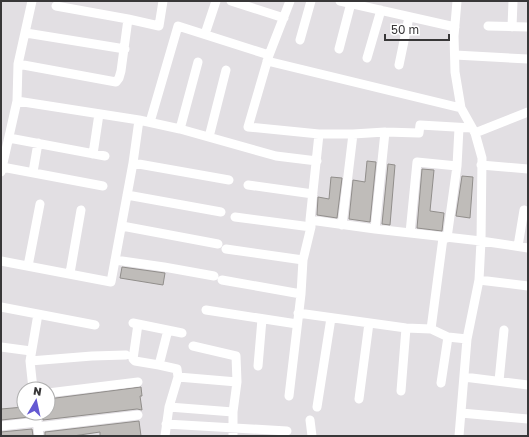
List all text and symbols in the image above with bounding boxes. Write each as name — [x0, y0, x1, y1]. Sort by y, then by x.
scale bar — [385, 16, 449, 42]
text: 50 m — [391, 22, 419, 37]
north arrow — [16, 381, 56, 421]
text: N — [32, 384, 43, 398]

